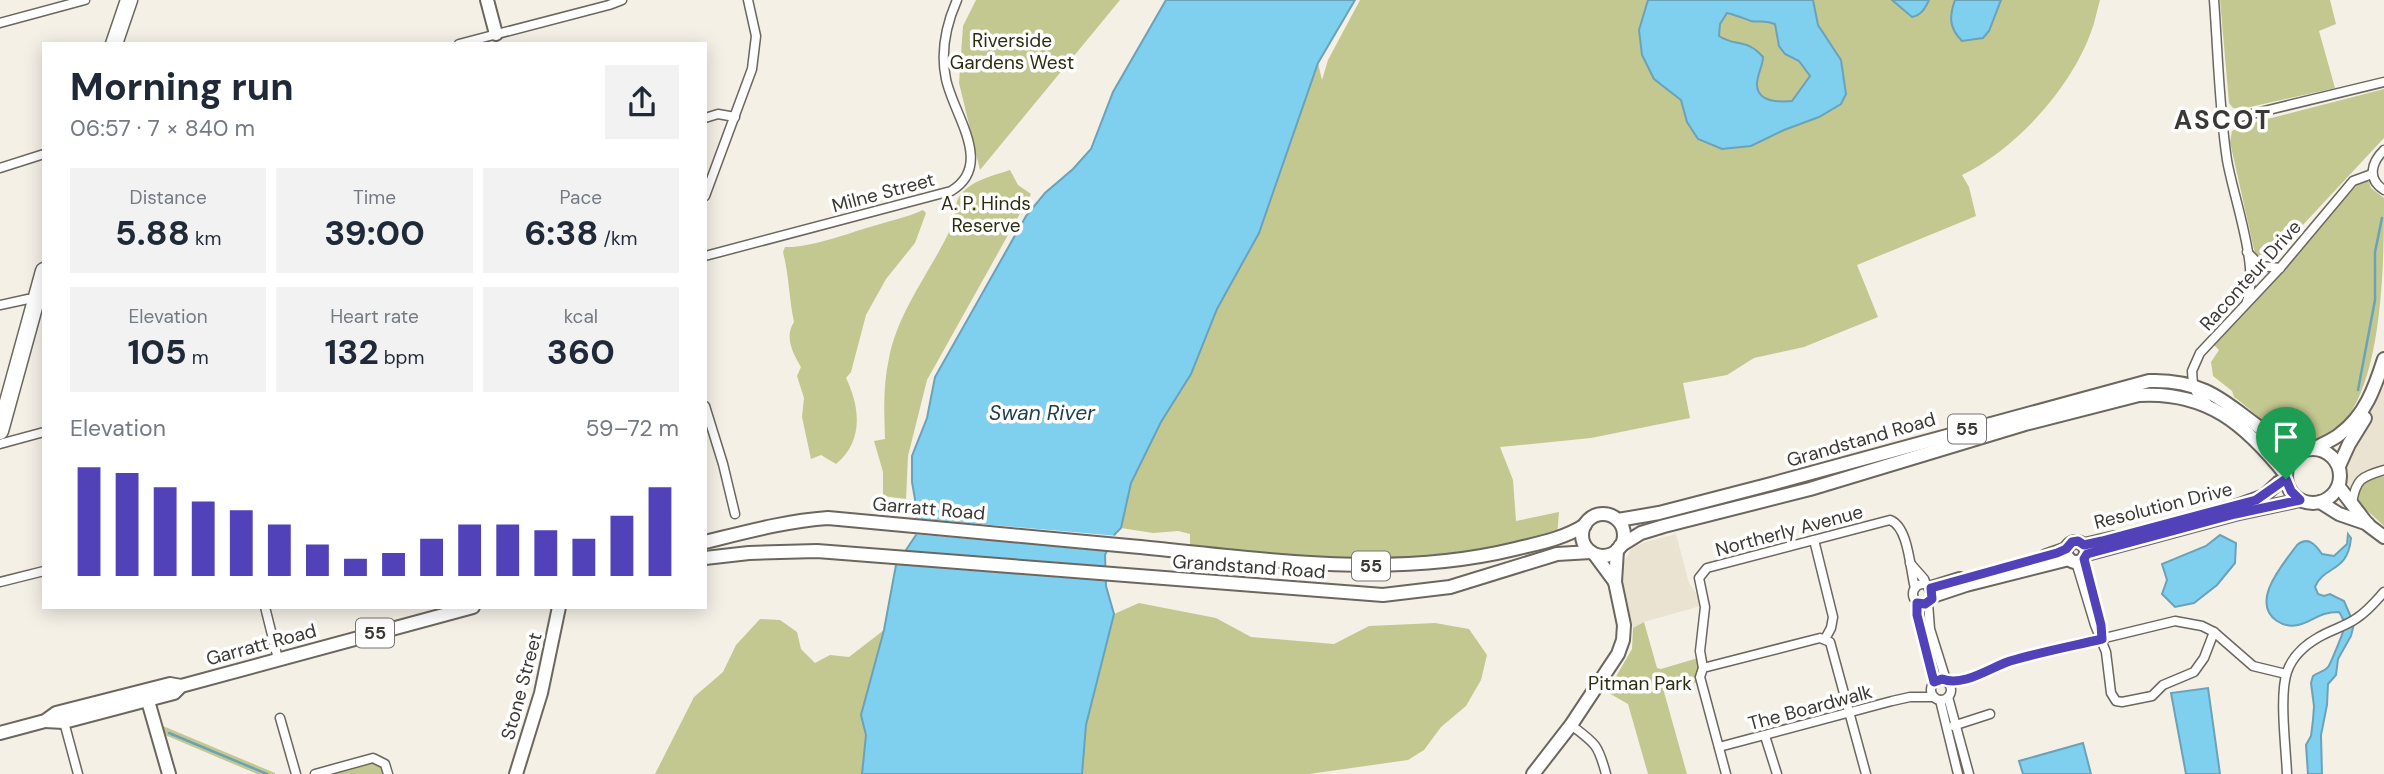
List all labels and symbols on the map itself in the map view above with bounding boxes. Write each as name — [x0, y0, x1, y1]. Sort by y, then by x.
park label: Riverside Gardens West — [950, 28, 1074, 75]
district label: ASCOT — [2174, 103, 2272, 137]
street label: Milne Street — [829, 167, 937, 218]
park label: A. P. Hinds Reserve — [941, 191, 1031, 238]
street label: Raconteur Drive — [2194, 215, 2307, 336]
water label: Swan River — [989, 399, 1096, 427]
street label: Grandstand Road — [1784, 406, 1938, 473]
pin — [2256, 407, 2316, 479]
road number: 55 — [1948, 414, 1986, 444]
street label: Resolution Drive — [2091, 476, 2235, 535]
street label: Garratt Road — [872, 491, 986, 526]
street label: Northerly Avenue — [1712, 499, 1866, 562]
street label: Grandstand Road — [1171, 549, 1326, 584]
road number: 55 — [1352, 552, 1390, 580]
street label: Garratt Road — [203, 618, 319, 671]
road number: 55 — [356, 618, 394, 648]
street label: Stone Street — [495, 630, 548, 743]
park label: Pitman Park — [1588, 671, 1692, 696]
street label: The Boardwalk — [1745, 679, 1875, 736]

